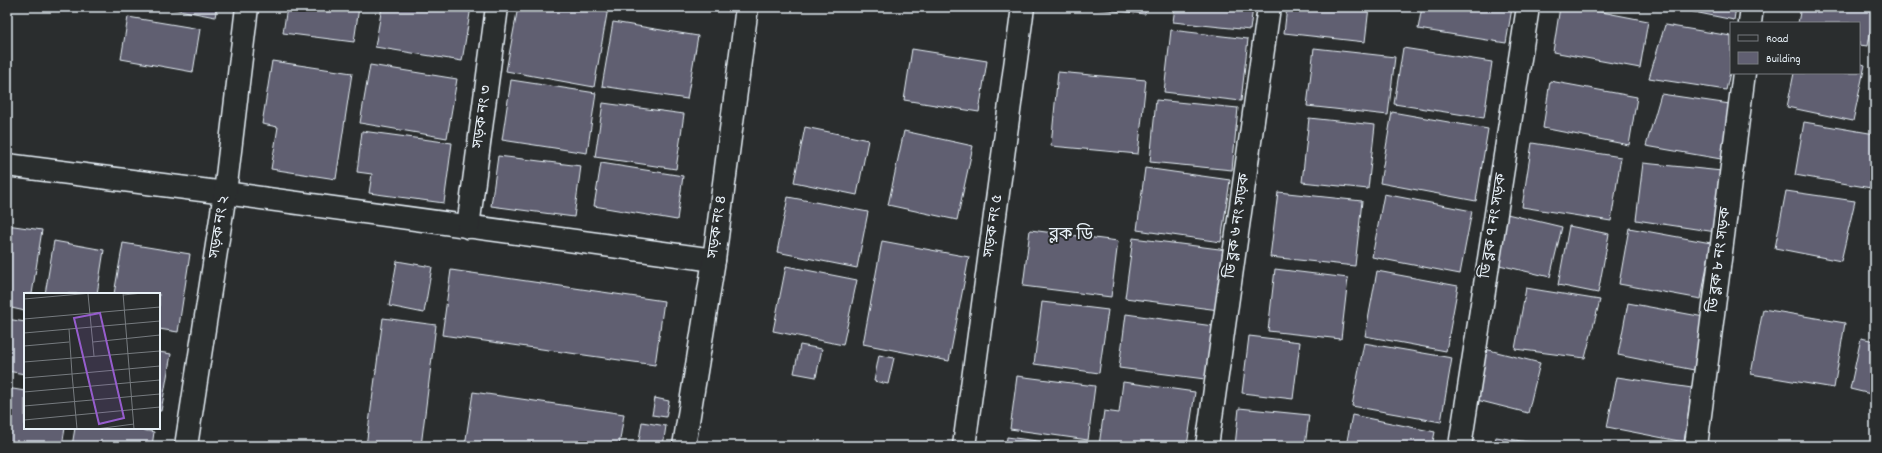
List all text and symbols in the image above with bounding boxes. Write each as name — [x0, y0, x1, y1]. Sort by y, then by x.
legend — [1730, 22, 1860, 74]
text: Road — [1766, 31, 1788, 48]
text: Building — [1766, 51, 1801, 68]
street label: সড়ক নং ৩ — [468, 84, 498, 151]
street label: ডি ব্লক ৬ নং সড়ক — [1220, 171, 1256, 281]
street label: ডি ব্লক ৭ নং সড়ক — [1475, 171, 1513, 281]
street label: সড়ক নং ৫ — [979, 193, 1009, 260]
street label: সড়ক নং ২ — [204, 194, 236, 261]
street label: সড়ক নং ৪ — [703, 194, 733, 261]
street label: ডি ব্লক ৮ নং সড়ক — [1703, 205, 1737, 315]
district label: ব্লক ডি — [1048, 223, 1094, 248]
inset map — [24, 293, 160, 429]

